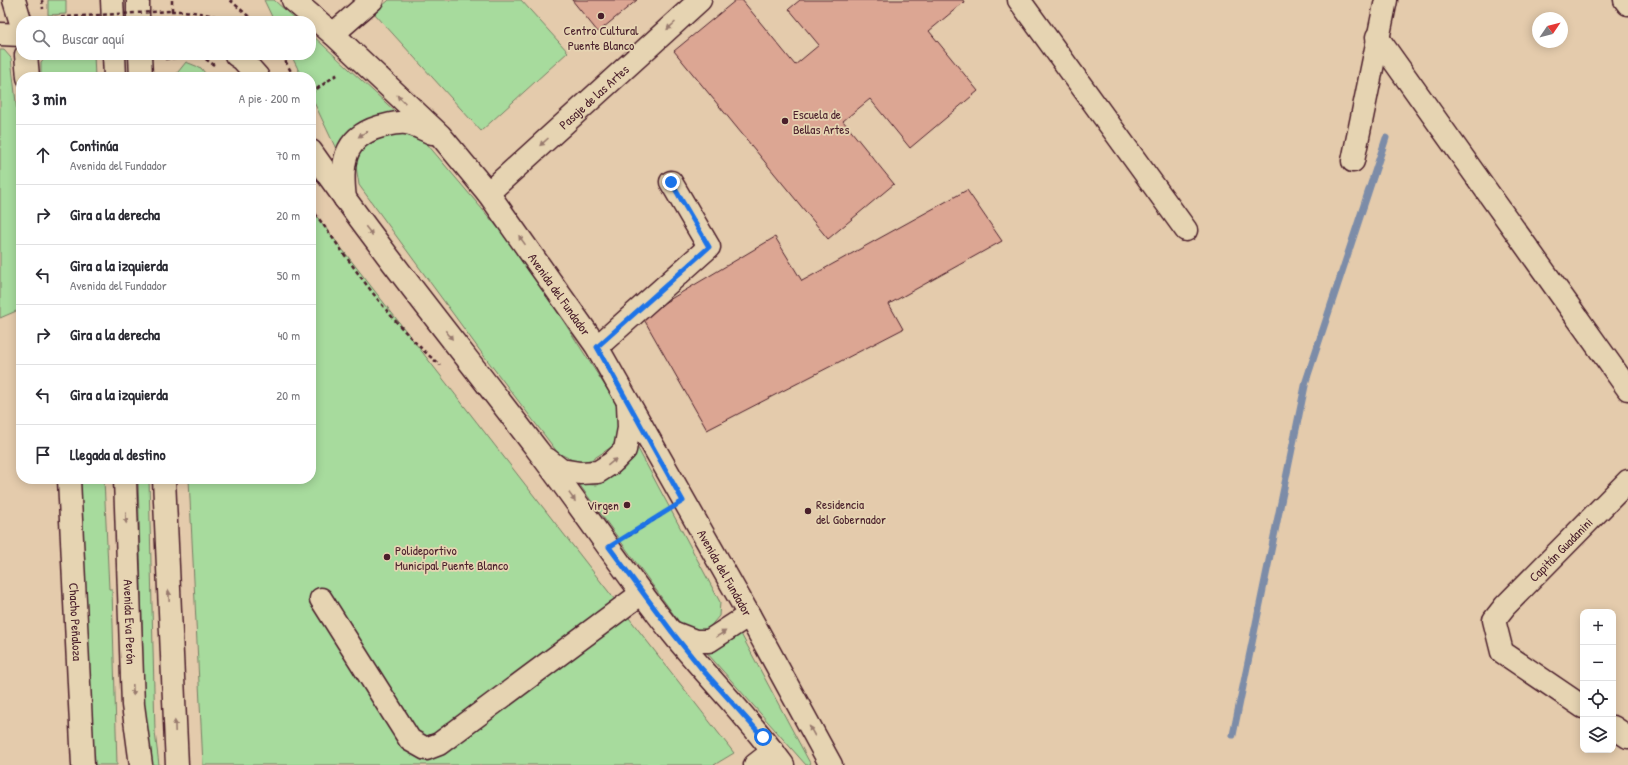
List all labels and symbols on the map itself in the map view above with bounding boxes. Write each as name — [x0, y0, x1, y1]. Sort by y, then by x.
marker: Centro Cultural Puente Blanco — [596, 11, 606, 21]
north arrow — [1532, 12, 1568, 48]
place label: Centro Cultural Puente Blanco — [564, 21, 639, 54]
one-way arrow — [666, 22, 676, 31]
street label: Pasaje de las Artes — [555, 60, 633, 133]
one-way arrow — [396, 94, 406, 104]
place label: Escuela de Bellas Artes — [793, 105, 849, 138]
marker: Escuela de Bellas Artes — [780, 116, 790, 126]
one-way arrow — [357, 131, 369, 138]
one-way arrow — [539, 137, 549, 147]
route end — [662, 173, 680, 191]
one-way arrow — [365, 226, 374, 237]
one-way arrow — [517, 235, 526, 246]
street label: Avenida del Fundador — [524, 249, 595, 339]
one-way arrow — [444, 329, 453, 340]
one-way arrow — [607, 457, 618, 466]
one-way arrow — [568, 491, 576, 502]
place label: Residencia del Gobernador — [816, 495, 886, 528]
place label: Virgen — [587, 496, 619, 514]
marker: Virgen — [622, 500, 632, 510]
marker: Residencia del Gobernador — [803, 506, 813, 516]
one-way arrow — [123, 512, 129, 525]
street label: Capitán Guadanini — [1525, 513, 1596, 586]
street label: Avenida del Fundador — [693, 526, 757, 619]
place label: Polideportivo Municipal Puente Blanco — [395, 541, 508, 574]
marker: Polideportivo Municipal Puente Blanco — [382, 552, 392, 562]
street label: Avenida Eva Perón — [120, 579, 141, 665]
street label: Chacho Peñaloza — [65, 582, 87, 661]
one-way arrow — [166, 590, 173, 602]
one-way arrow — [715, 630, 727, 637]
one-way arrow — [129, 684, 136, 696]
one-way arrow — [172, 719, 178, 732]
one-way arrow — [809, 725, 815, 737]
route start — [754, 728, 772, 746]

